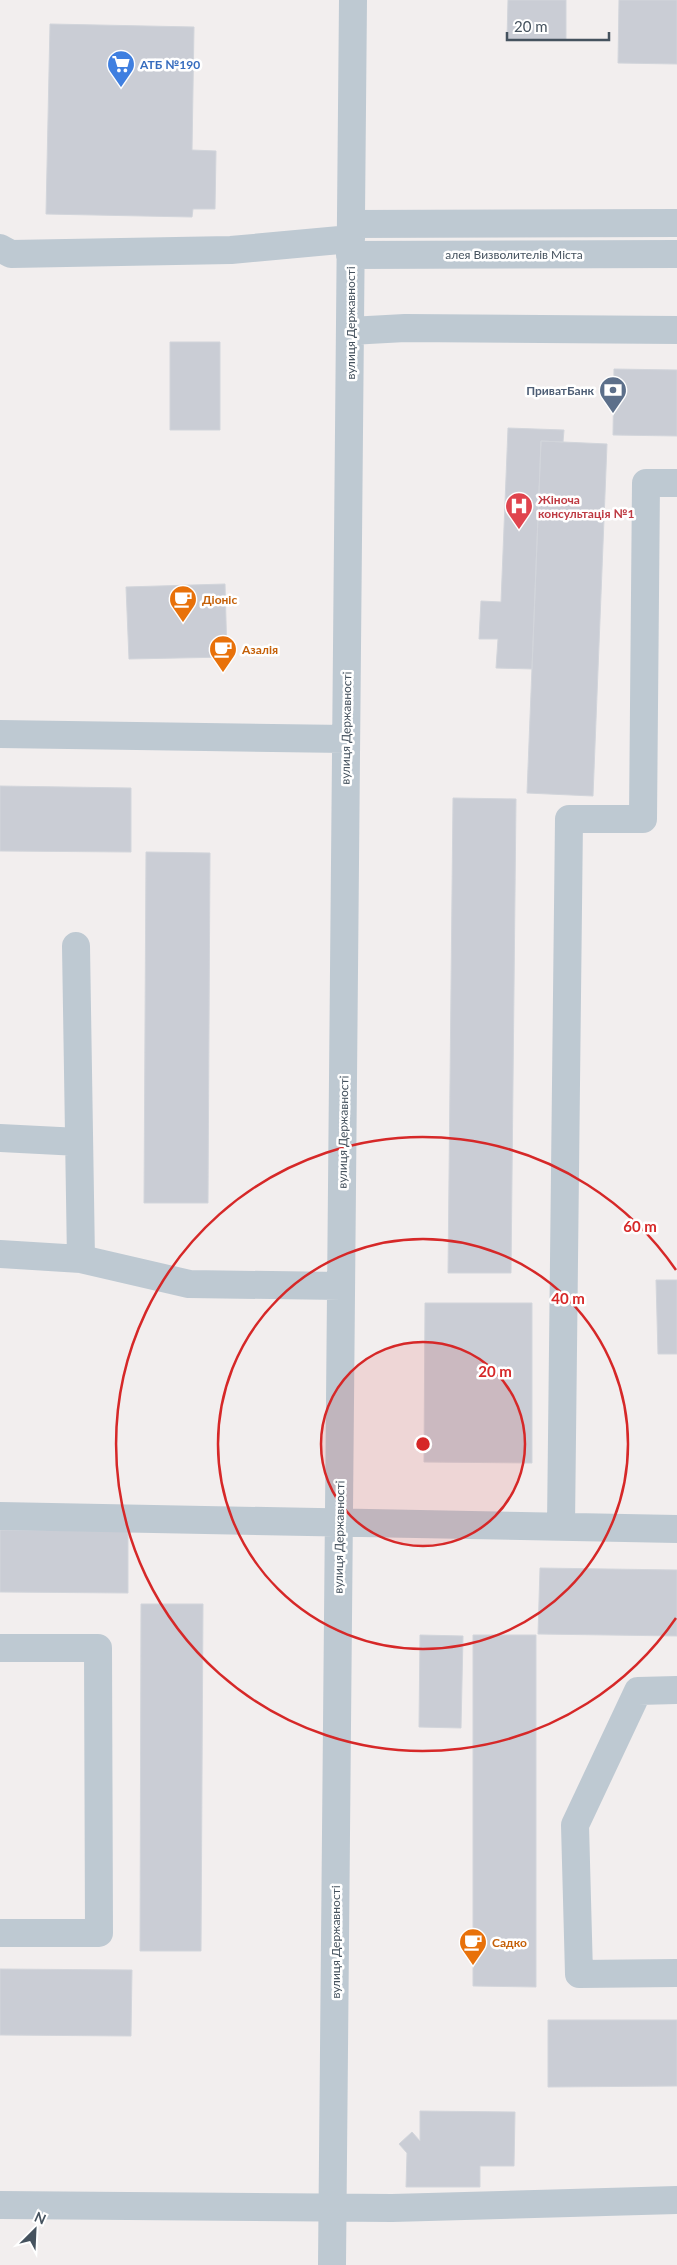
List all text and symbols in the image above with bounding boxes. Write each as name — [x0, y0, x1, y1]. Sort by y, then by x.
scale bar — [507, 10, 610, 42]
text: 20 m — [514, 17, 548, 35]
supermarket icon: АТБ №190 — [106, 49, 136, 88]
place label: АТБ №190 — [139, 57, 200, 72]
street label: алея Визволителів Міста — [445, 247, 583, 262]
street label: вулиця Державності — [343, 266, 358, 380]
bank icon: ПриватБанк — [598, 375, 628, 414]
place label: ПриватБанк — [526, 383, 594, 398]
hospital icon: Жіноча консультація №1 — [504, 491, 534, 530]
place label: Жіноча консультація №1 — [538, 492, 635, 521]
cafe icon: Діоніс — [168, 584, 198, 623]
place label: Діоніс — [202, 592, 237, 607]
cafe icon: Азалія — [208, 634, 238, 673]
place label: Азалія — [241, 642, 278, 657]
street label: вулиця Державності — [338, 671, 354, 785]
street label: вулиця Державності — [335, 1075, 351, 1189]
text: 60 m — [623, 1217, 657, 1235]
text: 40 m — [551, 1289, 585, 1307]
text: 20 m — [478, 1362, 512, 1380]
centre of rings — [414, 1435, 432, 1453]
street label: вулиця Державності — [331, 1480, 347, 1594]
street label: вулиця Державності — [328, 1885, 343, 1999]
cafe icon: Садко — [458, 1927, 488, 1966]
place label: Садко — [492, 1935, 527, 1950]
north arrow — [10, 2205, 60, 2255]
text: N — [32, 2208, 49, 2228]

